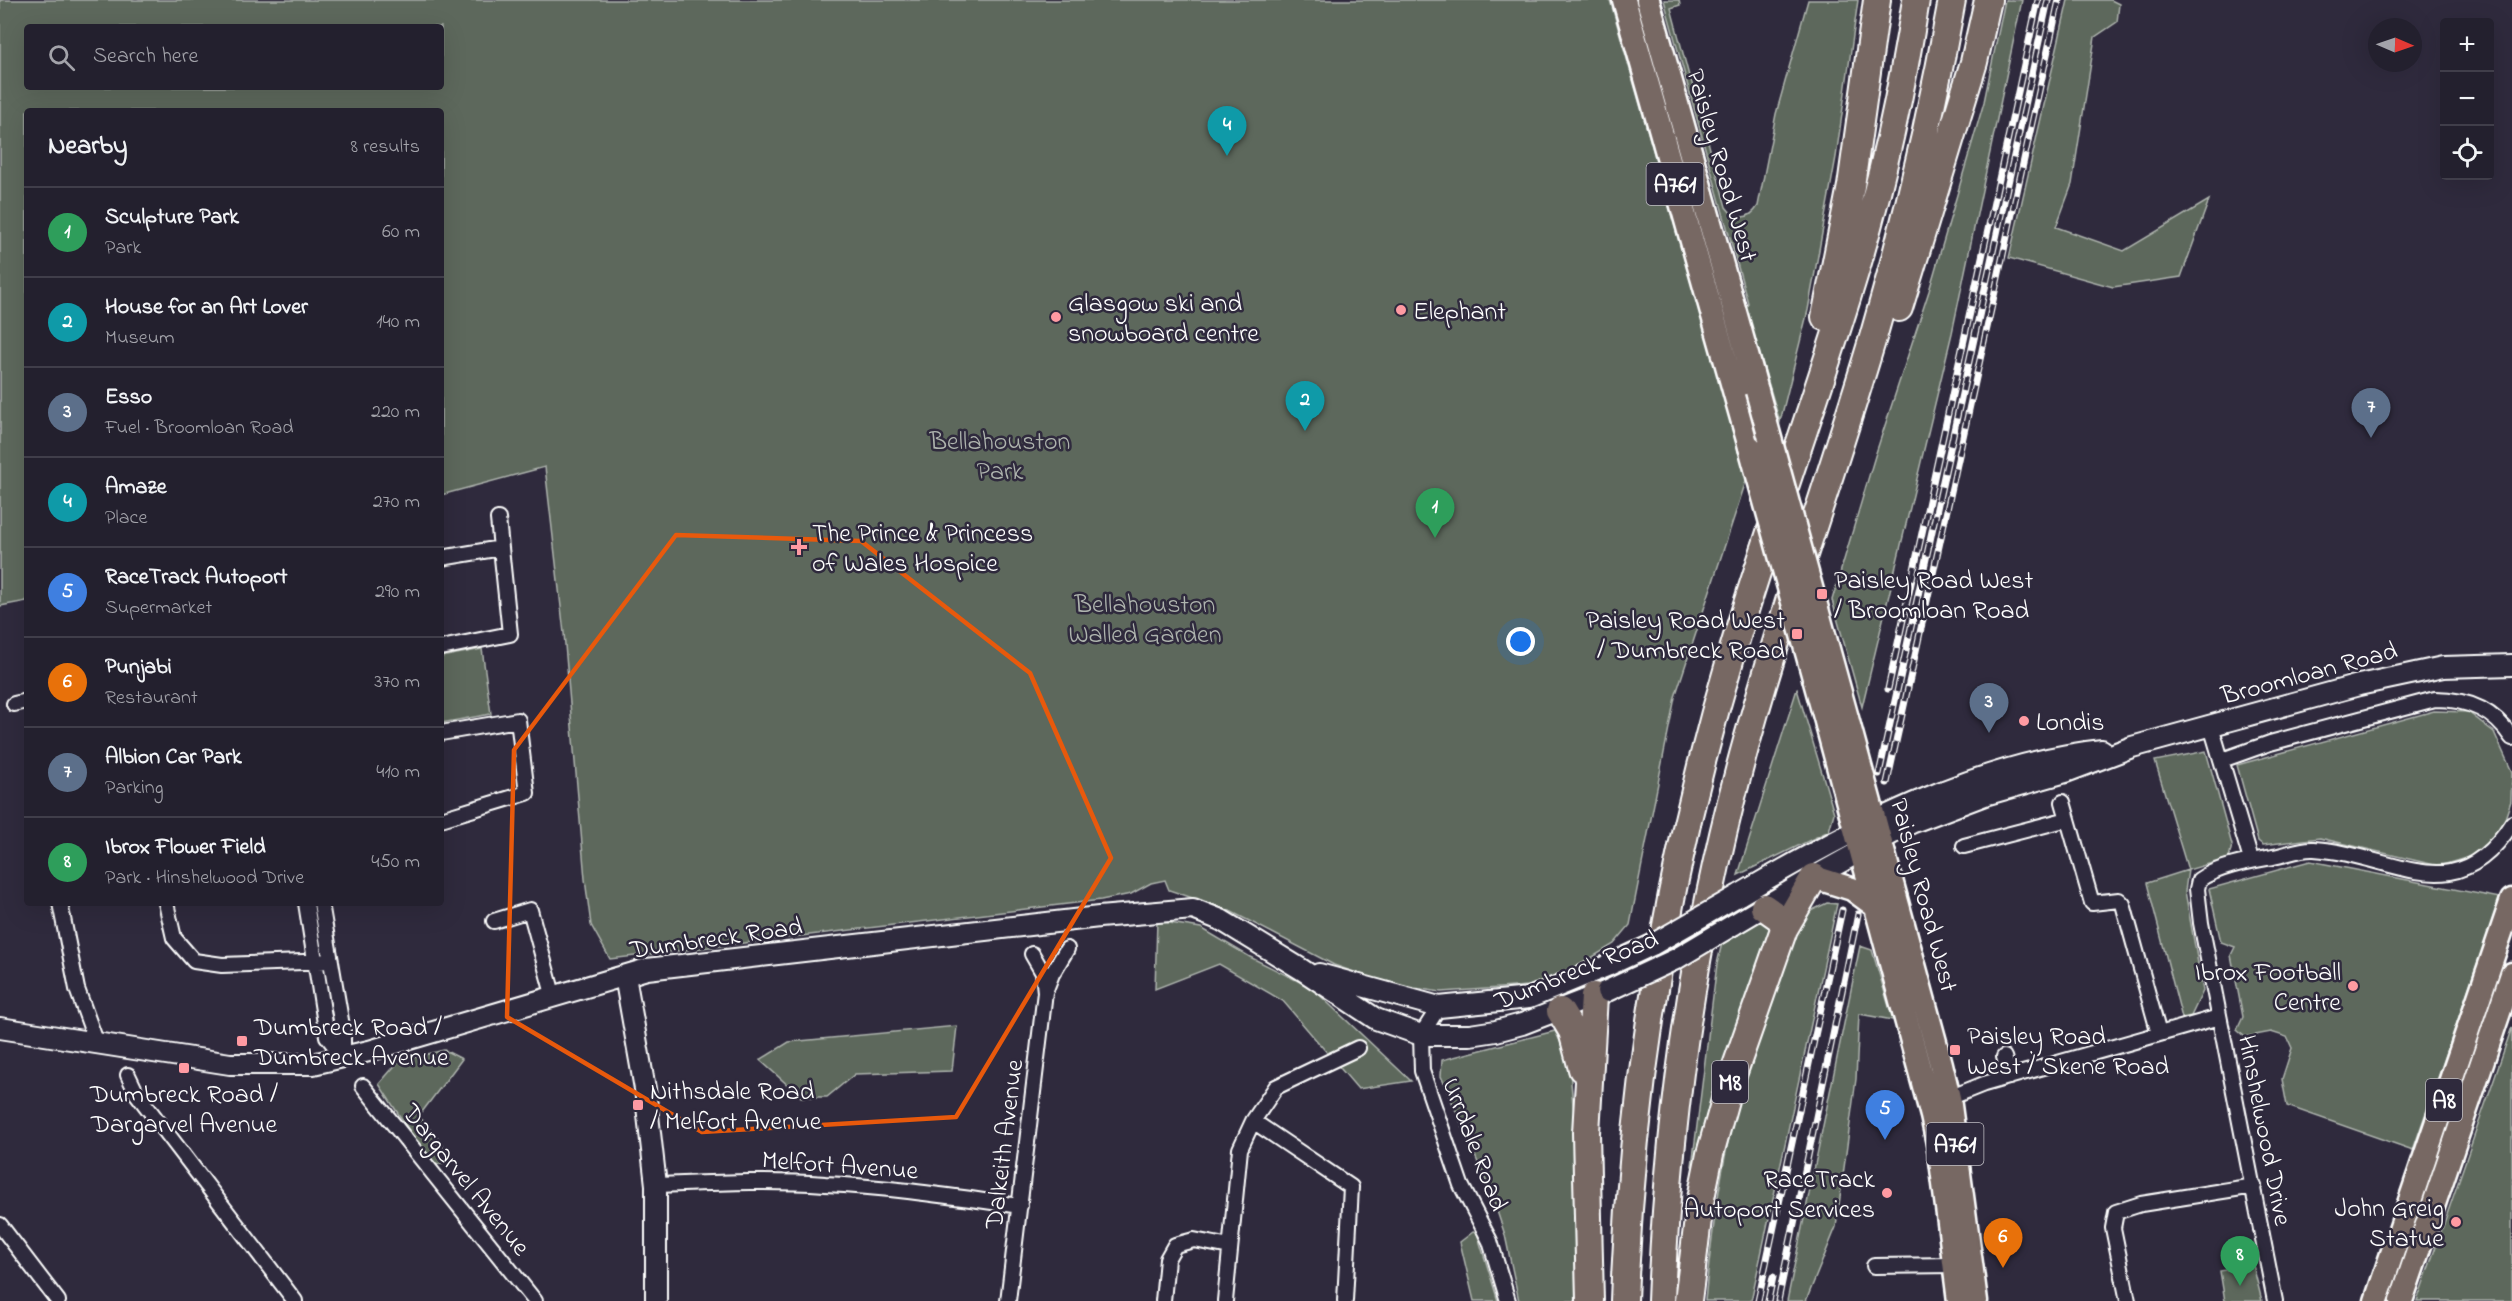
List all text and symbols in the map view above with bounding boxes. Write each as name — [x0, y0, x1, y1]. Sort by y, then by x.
north arrow — [2368, 18, 2422, 72]
map controls — [2440, 18, 2494, 180]
button: + — [2440, 18, 2494, 72]
search box — [24, 24, 444, 90]
icon: search — [45, 41, 78, 74]
text: Search here — [93, 41, 198, 73]
street label: Paisley Road West — [1674, 65, 1766, 267]
button: − — [2440, 72, 2494, 126]
pin: 4 — [1208, 106, 1246, 156]
button: locate — [2440, 126, 2494, 180]
text: Nearby — [48, 128, 127, 166]
text: 8 results — [351, 133, 420, 162]
road number: A761 — [1646, 163, 1704, 205]
text: Sculpture Park — [105, 202, 239, 234]
text: 1 — [64, 218, 71, 247]
text: 60 m — [382, 218, 420, 247]
text: Park — [105, 234, 141, 263]
place label: Glasgow ski and snowboard centre — [1068, 286, 1259, 354]
text: House for an Art Lover — [105, 292, 308, 324]
place label: Elephant — [1413, 294, 1506, 332]
marker: Elephant — [1394, 303, 1408, 317]
text: 2 — [63, 308, 72, 337]
text: 140 m — [376, 308, 420, 337]
marker: Glasgow ski and snowboard centre — [1049, 310, 1063, 324]
text: Museum — [105, 324, 175, 353]
text: Esso — [105, 382, 152, 414]
pin: 2 — [1286, 382, 1324, 431]
pin: 7 — [2352, 388, 2390, 438]
text: 3 — [63, 398, 72, 427]
text: 220 m — [371, 398, 420, 427]
text: Fuel · Broomloan Road — [105, 414, 293, 443]
park label: Bellahouston Park — [929, 424, 1070, 492]
text: Amaze — [105, 472, 167, 504]
text: 4 — [63, 488, 72, 517]
text: 270 m — [373, 488, 420, 517]
pin: 1 — [1416, 488, 1454, 538]
text: Place — [105, 504, 147, 533]
place label: The Prince & Princess of Wales Hospice — [812, 516, 1033, 584]
marker: The Prince & Princess of Wales Hospice — [790, 538, 808, 556]
text: RaceTrack Autoport — [105, 562, 287, 594]
place label: Paisley Road West / Broomloan Road — [1834, 563, 2034, 631]
text: 5 — [62, 578, 73, 607]
text: 290 m — [375, 578, 420, 607]
park label: Bellahouston Walled Garden — [1068, 587, 1222, 655]
marker: Paisley Road West / Broomloan Road — [1815, 587, 1829, 601]
text: Supermarket — [105, 594, 212, 623]
place label: Paisley Road West / Dumbreck Road — [1586, 603, 1785, 671]
your location — [1506, 627, 1535, 656]
marker: Paisley Road West / Dumbreck Road — [1790, 627, 1804, 641]
street label: Broomloan Road — [2217, 633, 2402, 717]
text: Punjabi — [105, 652, 172, 684]
text: 6 — [63, 668, 72, 697]
text: 370 m — [374, 668, 420, 697]
text: Restaurant — [105, 684, 198, 713]
pin: 3 — [1970, 684, 2008, 733]
place label: Londis — [2036, 705, 2104, 743]
marker: Londis — [2017, 714, 2031, 728]
text: Albion Car Park — [105, 742, 242, 774]
text: 7 — [63, 758, 72, 787]
text: 410 m — [376, 758, 420, 787]
text: Parking — [105, 774, 164, 803]
street label: Paisley Road West — [1878, 795, 1966, 997]
text: Ibrox Flower Field — [105, 832, 266, 864]
text: 8 — [64, 848, 71, 877]
text: 450 m — [371, 848, 420, 877]
text: Park · Hinshelwood Drive — [105, 864, 304, 893]
street label: Dumbreck Road — [627, 909, 805, 971]
street label: Dumbreck Road — [1489, 922, 1665, 1022]
place label: Ibrox Football Centre — [2195, 955, 2341, 1023]
marker: Ibrox Football Centre — [2346, 979, 2360, 993]
place label: Dumbreck Road / Dumbreck Avenue — [253, 1010, 449, 1078]
place label: Paisley Road West / Skene Road — [1967, 1019, 2169, 1087]
street label: Hinshelwood Drive — [2226, 1032, 2300, 1229]
marker: Dumbreck Road / Dumbreck Avenue — [235, 1034, 249, 1048]
marker: Paisley Road West / Skene Road — [1948, 1043, 1962, 1057]
street label: Dalkeith Avenue — [977, 1057, 1035, 1232]
marker: Dumbreck Road / Dargarvel Avenue — [177, 1061, 191, 1075]
road number: M8 — [1712, 1061, 1748, 1103]
street label: Urrdale Road — [1430, 1073, 1516, 1218]
place label: Nithsdale Road / Melfort Avenue — [650, 1074, 822, 1142]
place label: Dumbreck Road / Dargarvel Avenue — [89, 1077, 278, 1145]
road number: A8 — [2426, 1079, 2462, 1121]
pin: 5 — [1866, 1090, 1904, 1140]
street label: Dargarvel Avenue — [391, 1096, 538, 1265]
marker: Nithsdale Road / Melfort Avenue — [631, 1098, 645, 1112]
road number: A761 — [1926, 1123, 1984, 1165]
street label: Melfort Avenue — [760, 1143, 920, 1191]
place label: RaceTrack Autoport Services — [1683, 1162, 1876, 1230]
marker: RaceTrack Autoport Services — [1880, 1186, 1894, 1200]
place label: John Greig Statue — [2335, 1191, 2444, 1259]
marker: John Greig Statue — [2449, 1215, 2463, 1229]
pin: 6 — [1984, 1218, 2022, 1268]
pin: 8 — [2220, 1236, 2260, 1286]

